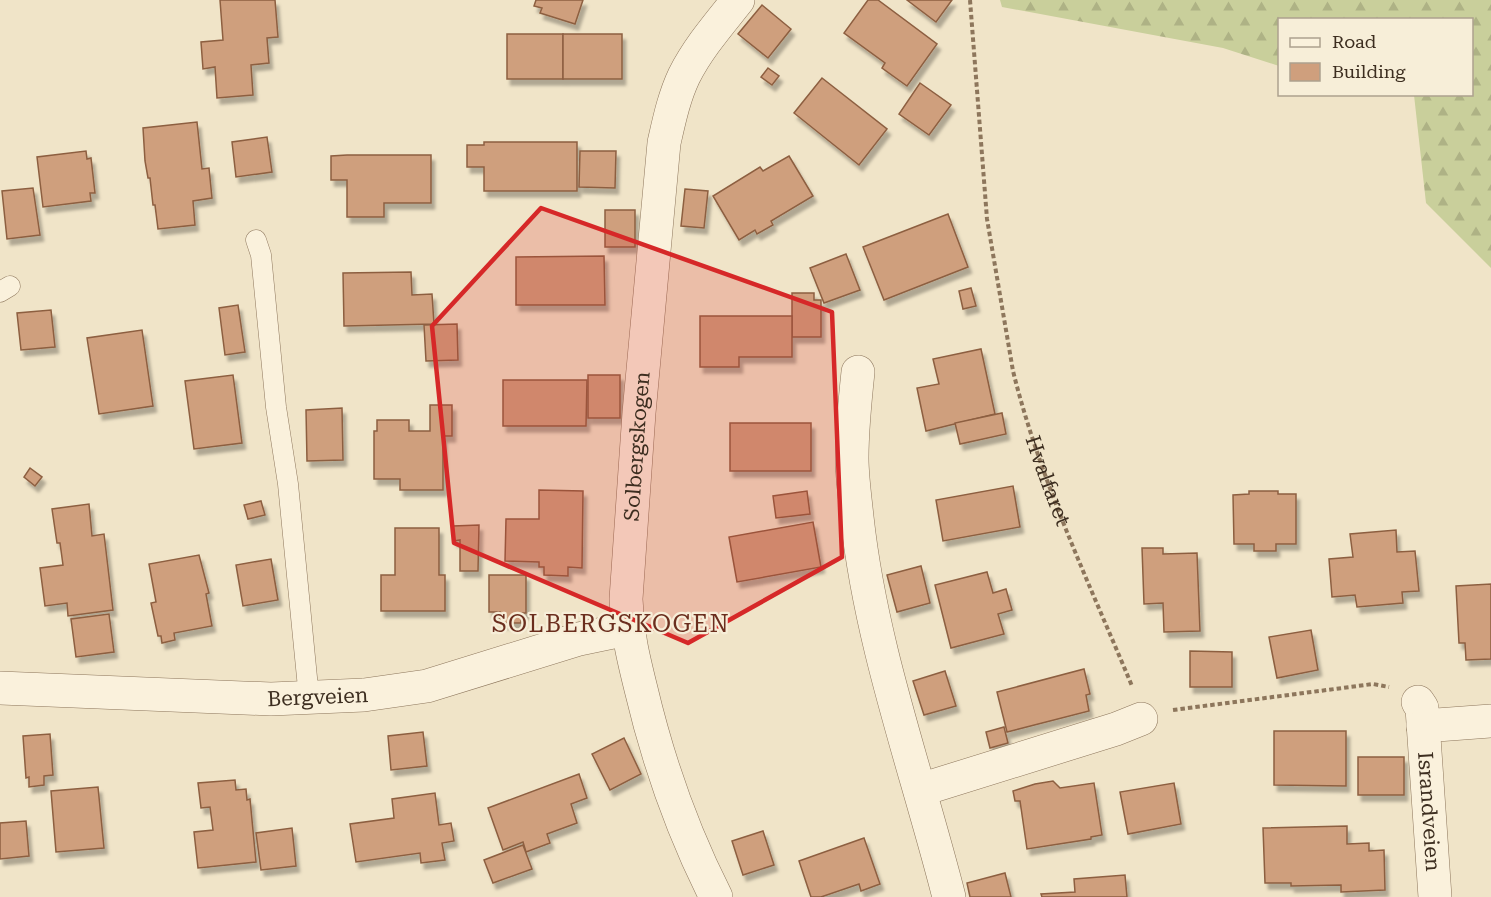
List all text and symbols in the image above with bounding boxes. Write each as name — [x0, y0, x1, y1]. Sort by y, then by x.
legend — [1278, 18, 1473, 96]
text: Road — [1332, 31, 1377, 52]
text: Building — [1332, 61, 1406, 82]
street label: Solbergskogen — [619, 370, 655, 522]
street label: Hvalfaret — [1020, 433, 1075, 529]
district label: SOLBERGSKOGEN — [492, 610, 730, 638]
street label: Bergveien — [267, 683, 369, 711]
street label: Israndveien — [1413, 751, 1445, 873]

